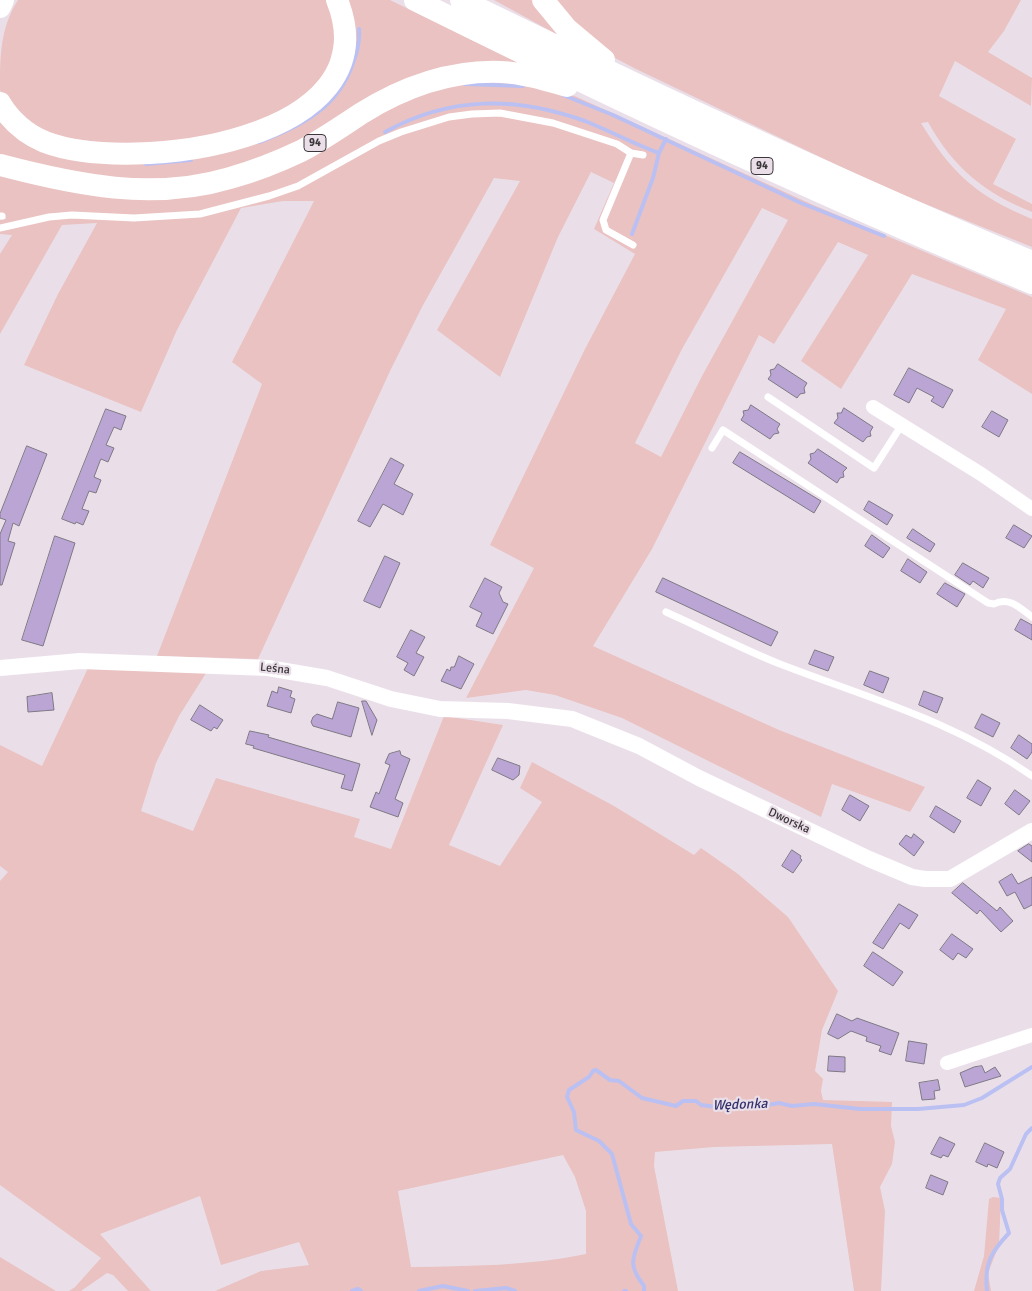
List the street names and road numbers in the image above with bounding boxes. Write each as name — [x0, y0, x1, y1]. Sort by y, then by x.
road number: 94 — [304, 134, 326, 152]
road number: 94 — [751, 158, 773, 175]
street label: Leśna — [259, 660, 291, 678]
street label: Dworska — [766, 805, 812, 837]

